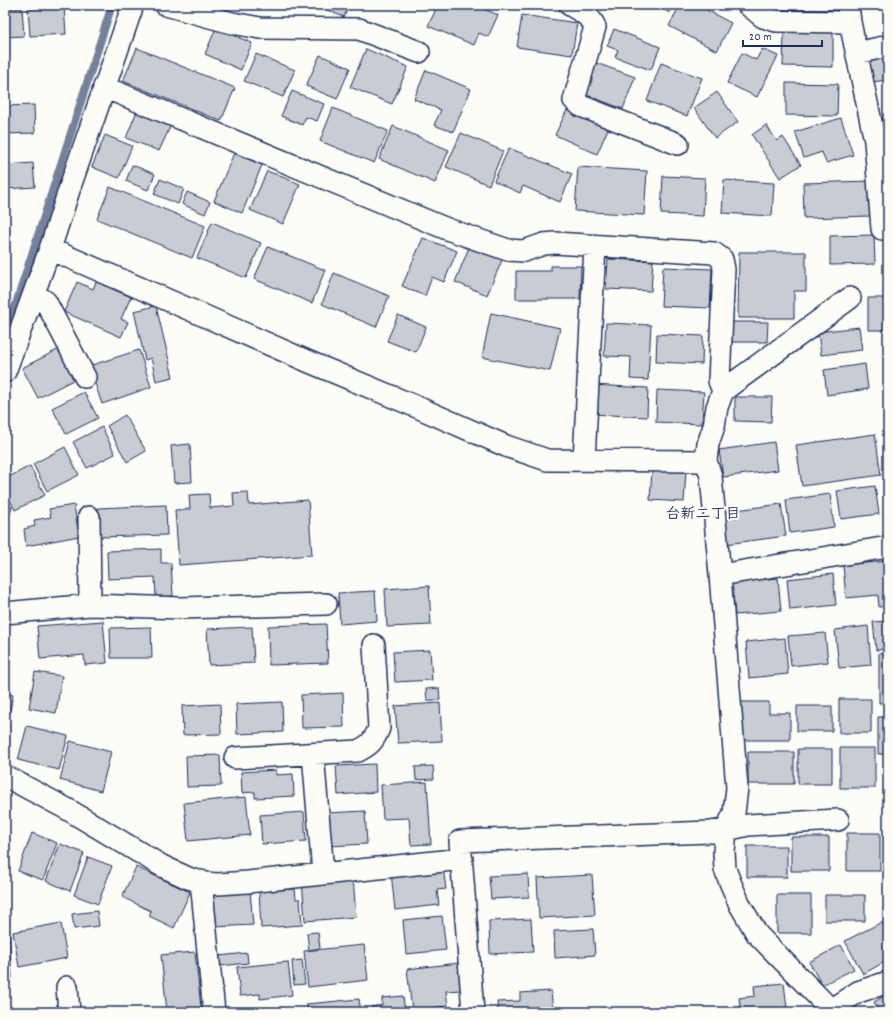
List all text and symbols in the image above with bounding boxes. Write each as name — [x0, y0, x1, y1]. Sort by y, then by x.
scale bar — [743, 22, 822, 48]
text: 20 m — [749, 29, 772, 46]
district label: 台新二丁目 — [665, 504, 741, 526]

